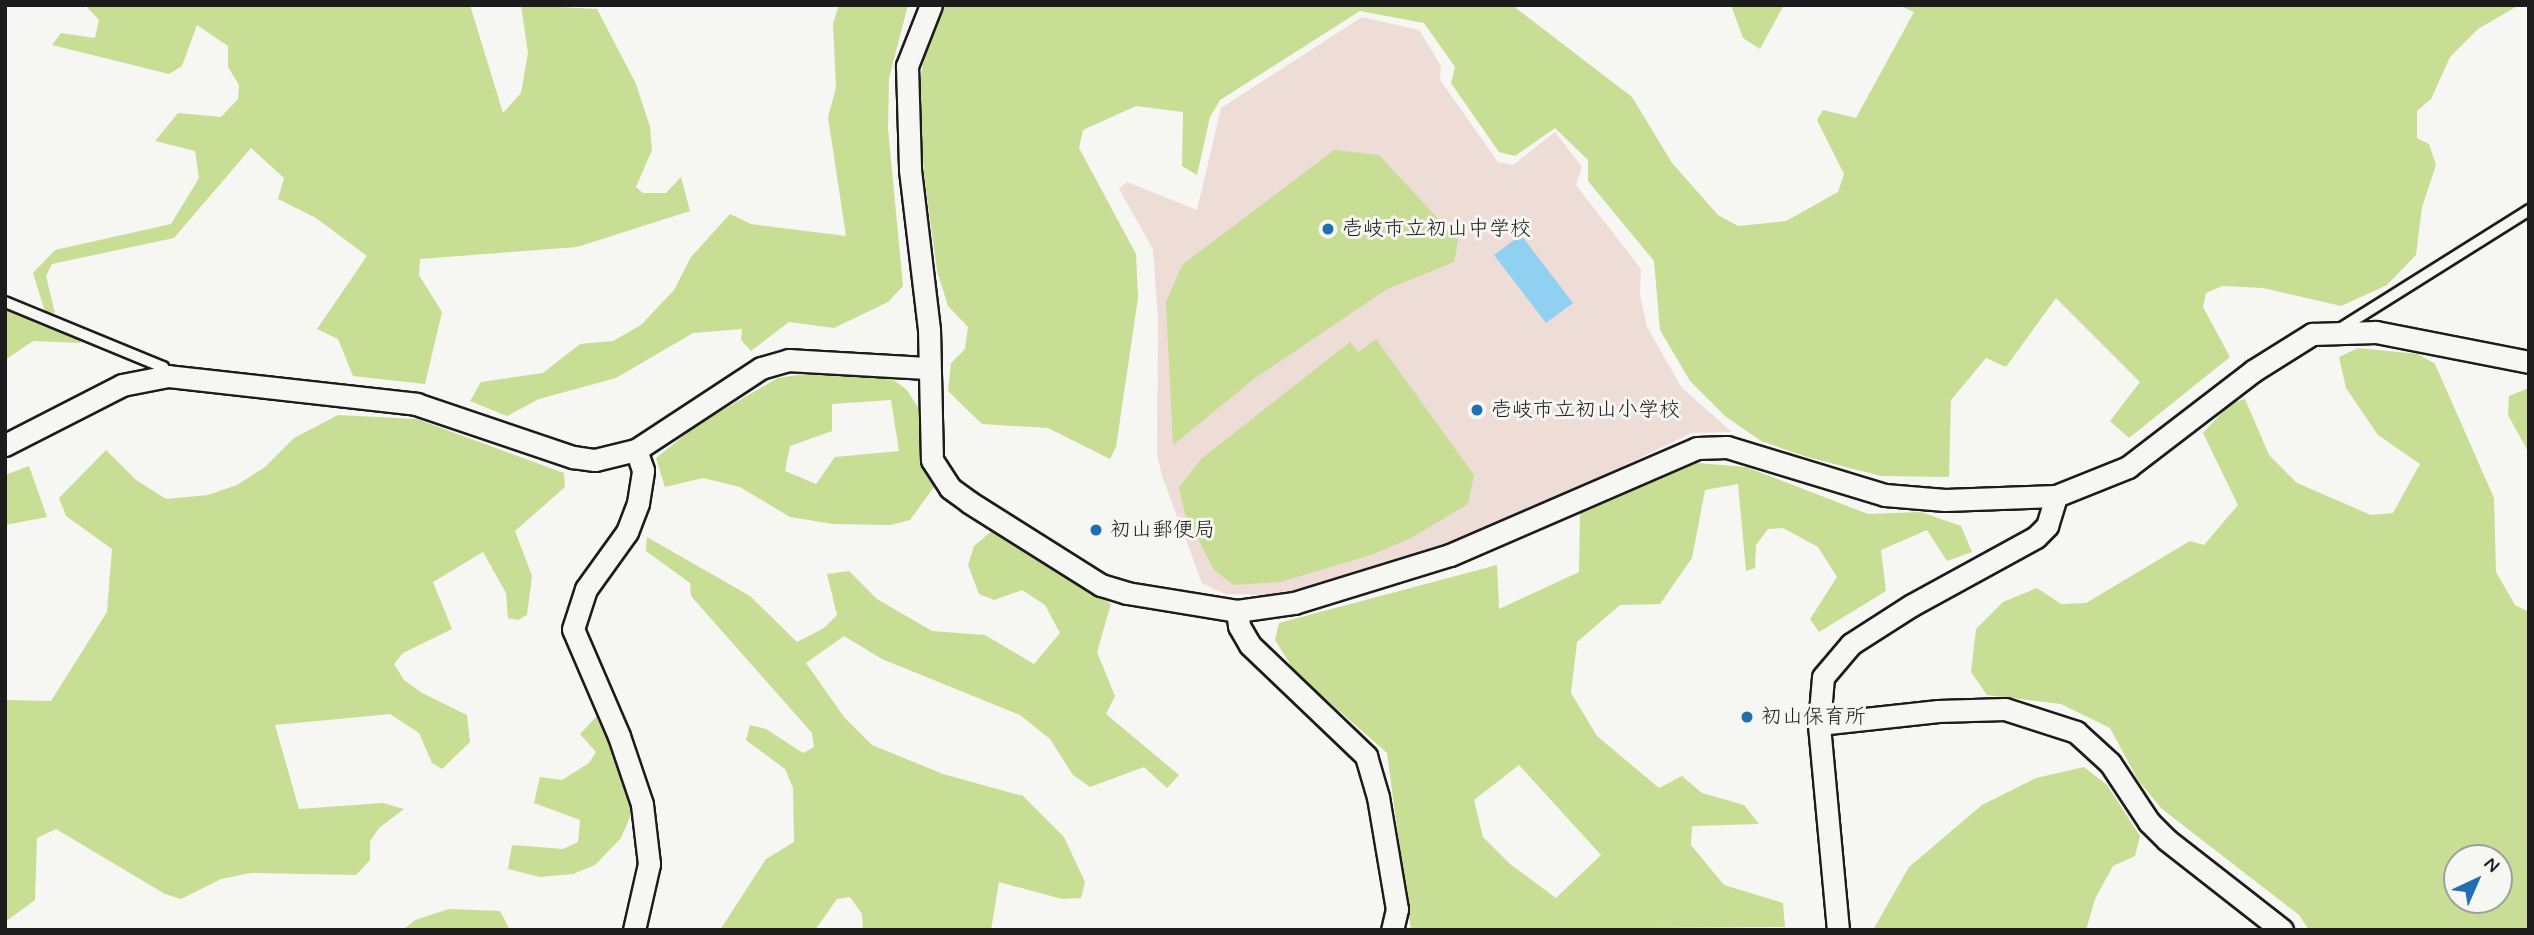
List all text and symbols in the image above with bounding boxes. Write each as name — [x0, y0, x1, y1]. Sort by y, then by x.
place label: 壱岐市立初山中学校 — [1342, 216, 1531, 242]
marker: 壱岐市立初山中学校 — [1320, 221, 1336, 237]
place label: 壱岐市立初山小学校 — [1491, 397, 1680, 423]
marker: 壱岐市立初山小学校 — [1469, 402, 1485, 418]
place label: 初山郵便局 — [1110, 517, 1215, 543]
marker: 初山郵便局 — [1088, 522, 1104, 538]
place label: 初山保育所 — [1761, 704, 1866, 730]
marker: 初山保育所 — [1739, 709, 1755, 725]
north arrow — [2443, 844, 2513, 914]
text: N — [2478, 852, 2505, 878]

